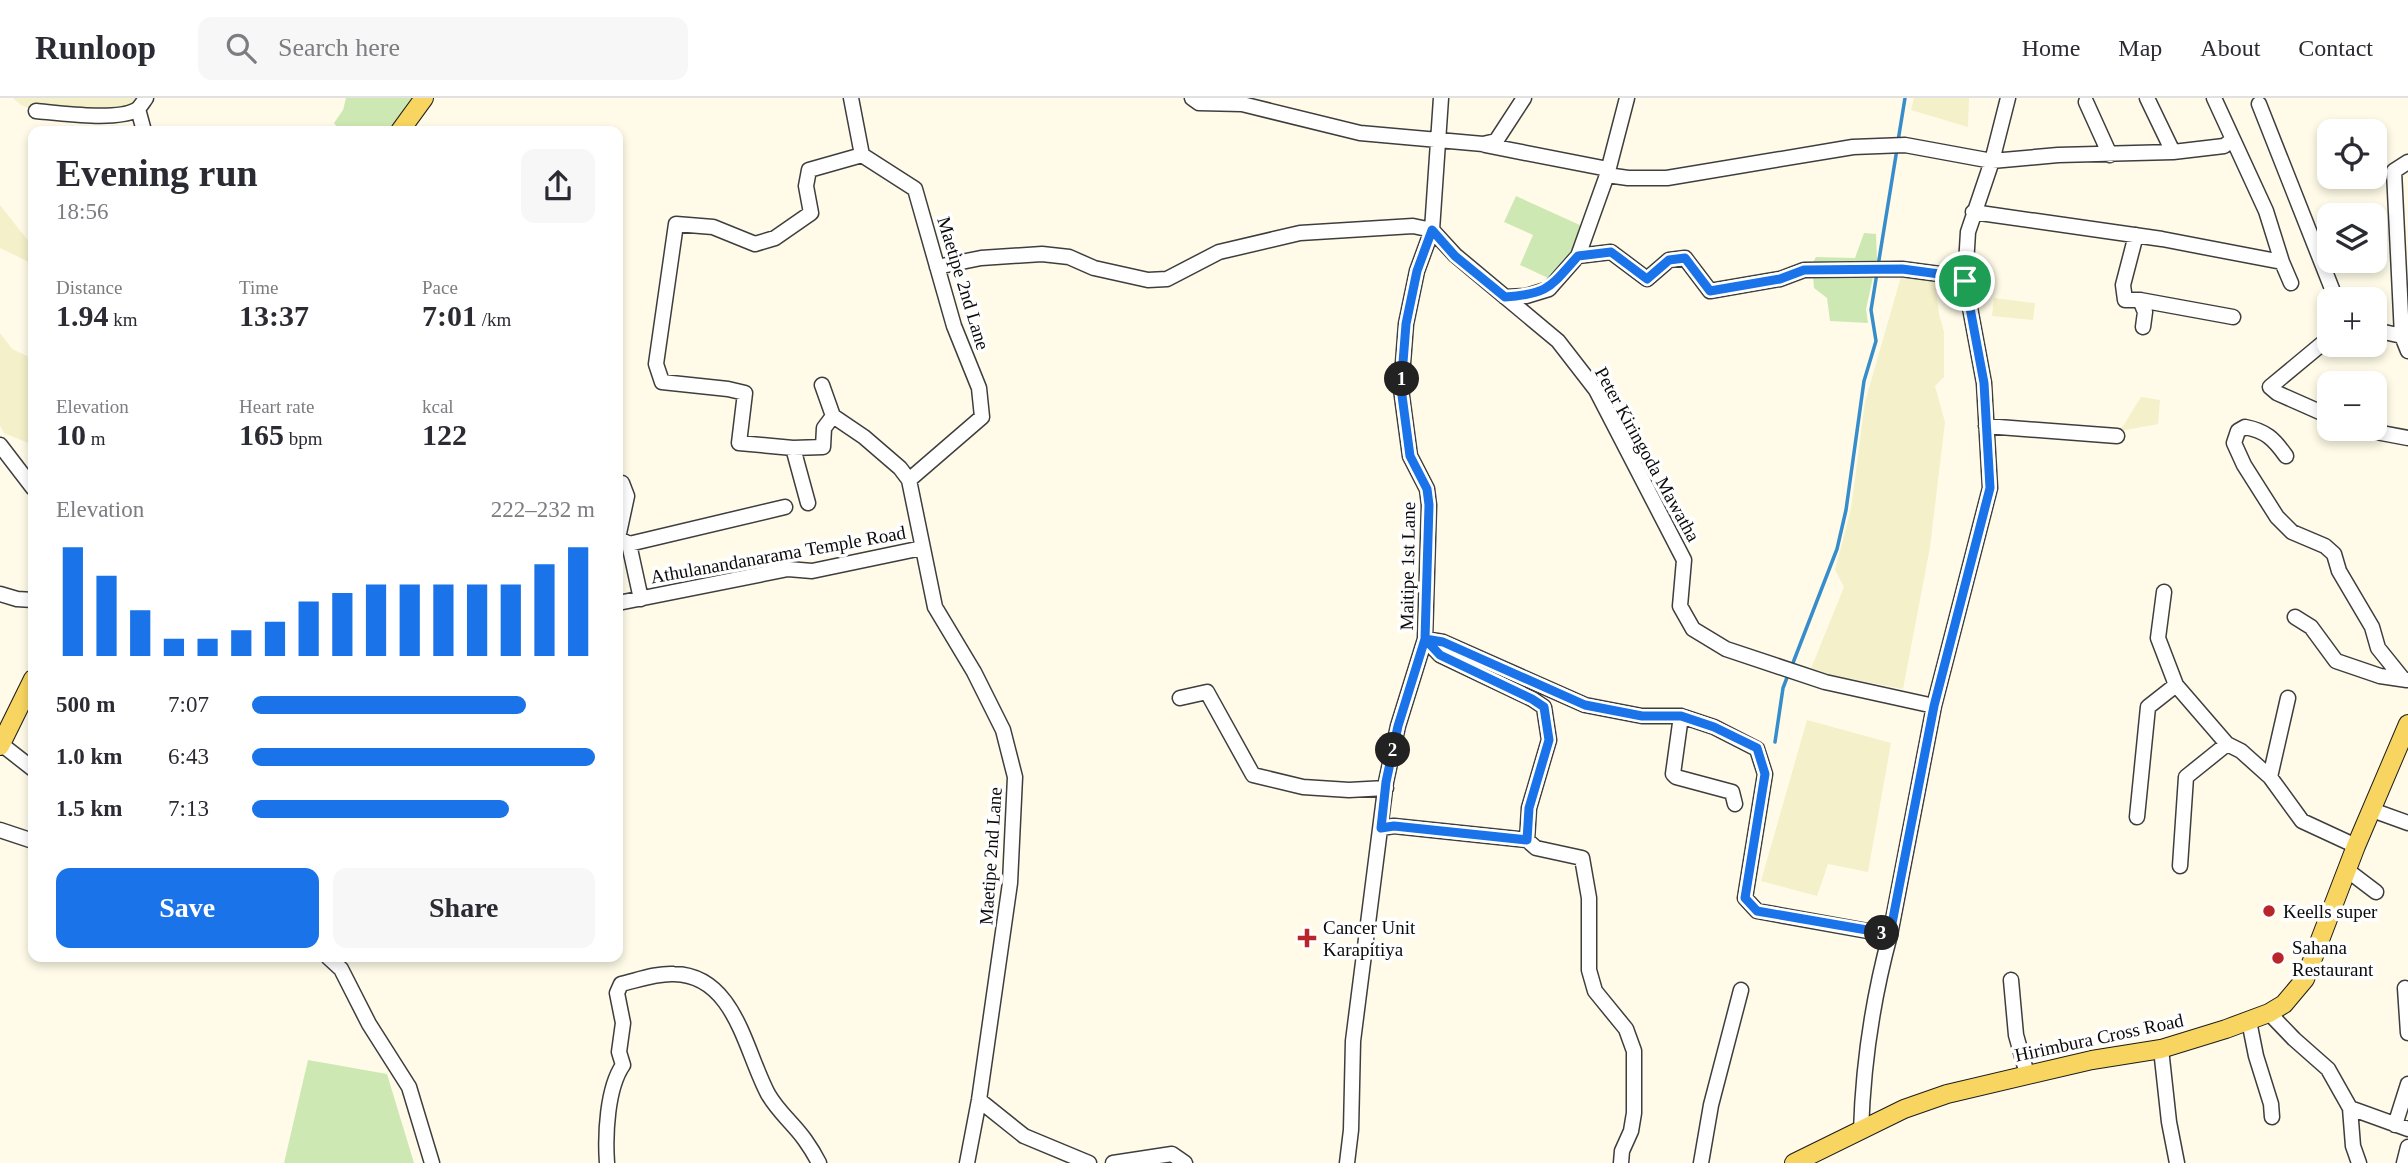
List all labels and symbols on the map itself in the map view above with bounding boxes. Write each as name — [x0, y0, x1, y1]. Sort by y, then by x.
street label: Maetipe 2nd Lane — [933, 214, 994, 352]
pin — [1935, 251, 1995, 311]
pin: 1 — [1384, 362, 1420, 396]
street label: Peter Kiringoda Mawatha — [1591, 363, 1705, 546]
street label: Maitipe 1st Lane — [1396, 501, 1419, 631]
street label: Athulanandanarama Temple Road — [649, 522, 908, 587]
pin: 2 — [1376, 732, 1410, 768]
street label: Maetipe 2nd Lane — [975, 786, 1006, 926]
place label: Keells super — [2283, 901, 2378, 922]
marker: Keells super — [2261, 903, 2277, 919]
pin: 3 — [1864, 916, 1899, 950]
place label: Cancer Unit Karapitiya — [1323, 917, 1416, 960]
marker: Cancer Unit Karapitiya — [1297, 928, 1317, 948]
place label: Sahana Restaurant — [2292, 937, 2374, 980]
marker: Sahana Restaurant — [2270, 950, 2286, 966]
street label: Hirimbura Cross Road — [2013, 1009, 2186, 1066]

